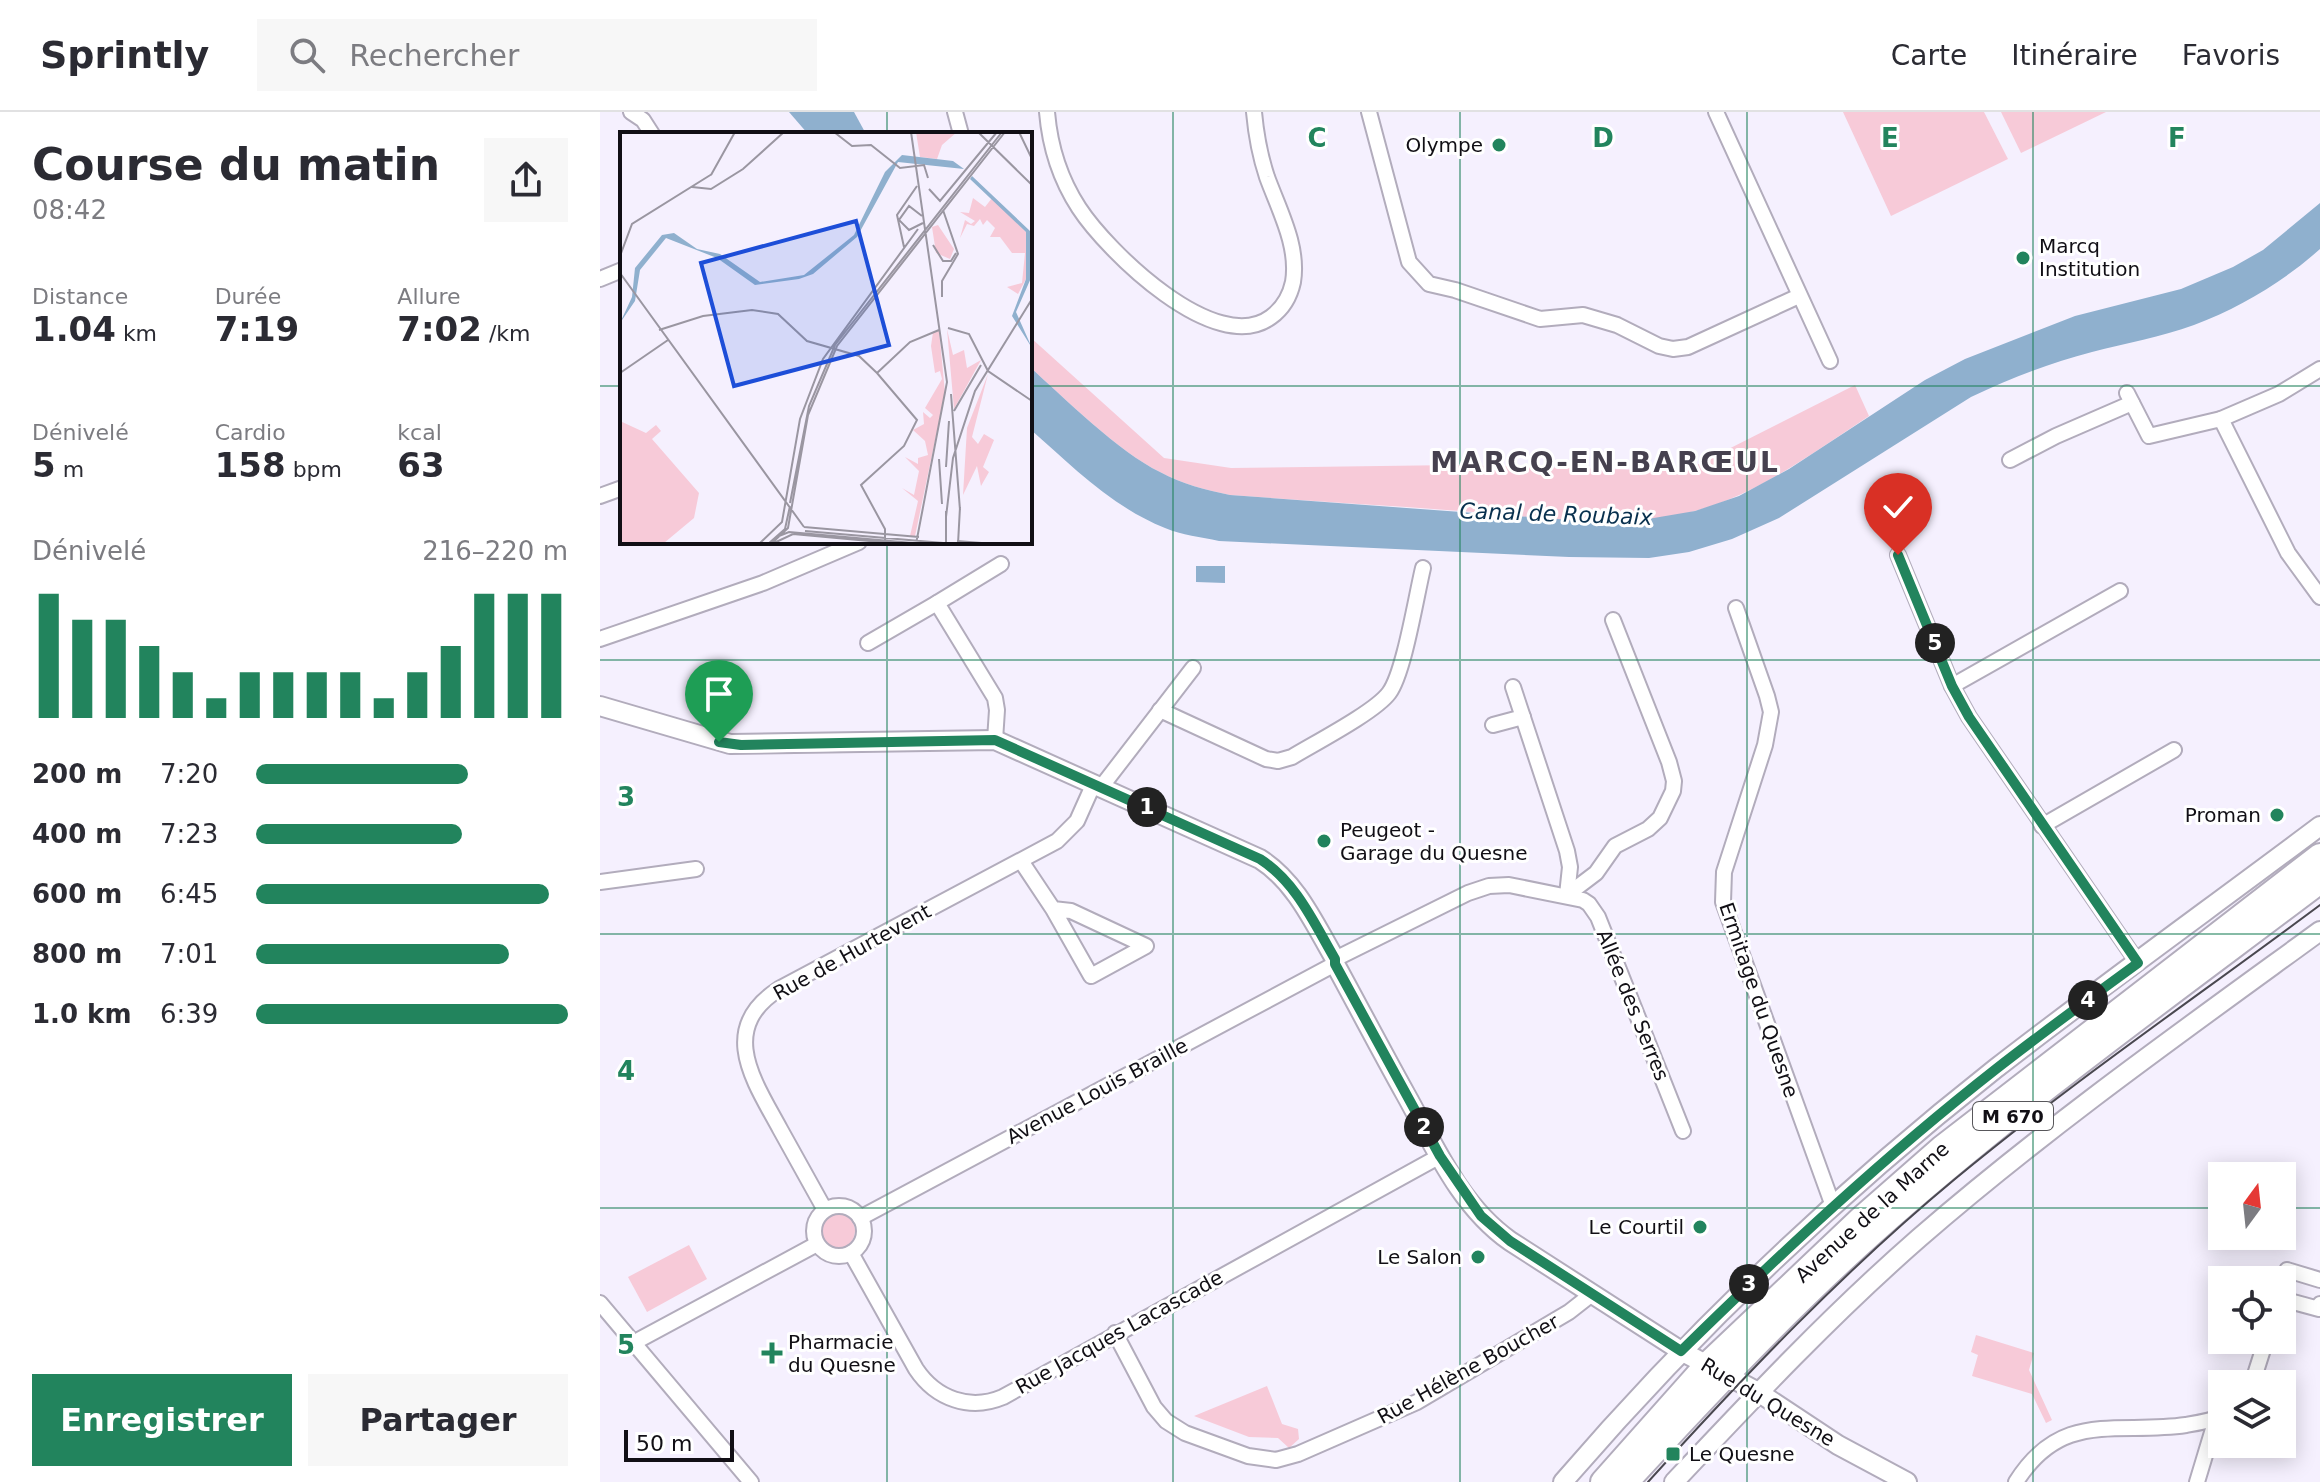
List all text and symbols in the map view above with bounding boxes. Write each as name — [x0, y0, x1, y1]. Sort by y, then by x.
search box — [257, 19, 817, 91]
text: Sprintly — [40, 33, 209, 77]
icon: search — [285, 33, 329, 77]
text: Rechercher — [349, 38, 519, 73]
text: Carte — [1891, 39, 1967, 72]
text: Itinéraire — [2011, 39, 2138, 72]
text: Favoris — [2182, 39, 2280, 72]
text: C — [1307, 123, 1327, 153]
text: D — [1592, 123, 1614, 153]
text: E — [1881, 123, 1899, 153]
text: F — [2168, 123, 2186, 153]
inset map — [620, 132, 1032, 544]
place label: Olympe — [1405, 133, 1483, 157]
marker: Olympe — [1490, 136, 1508, 154]
button: share — [484, 138, 568, 222]
text: Course du matin — [32, 139, 440, 190]
text: 08:42 — [32, 195, 107, 225]
place label: Marcq Institution — [2039, 234, 2140, 281]
marker: Marcq Institution — [2014, 249, 2032, 267]
text: Distance — [32, 284, 128, 309]
text: Durée — [215, 284, 281, 309]
text: Allure — [397, 284, 461, 309]
text: 1.04 — [32, 309, 116, 349]
text: 7:19 — [215, 309, 299, 349]
text: 7:02 — [397, 309, 482, 349]
text: km — [116, 321, 157, 346]
text: /km — [482, 321, 530, 346]
text: Dénivelé — [32, 420, 129, 445]
text: Cardio — [215, 420, 286, 445]
text: kcal — [397, 420, 442, 445]
text: 5 — [32, 445, 56, 485]
text: 158 — [215, 445, 286, 485]
text: 63 — [397, 445, 445, 485]
district label: MARCQ-EN-BARŒUL — [1430, 446, 1780, 479]
text: m — [56, 457, 84, 482]
text: bpm — [286, 457, 342, 482]
pin — [1864, 473, 1932, 555]
icon: check — [1876, 485, 1920, 529]
water label: Canal de Roubaix — [1459, 498, 1654, 530]
text: Dénivelé — [32, 536, 146, 566]
text: 216–220 m — [422, 536, 568, 566]
pin: 5 — [1915, 623, 1955, 663]
text: 5 — [1927, 630, 1943, 655]
pin — [685, 660, 753, 742]
icon: arrive — [697, 672, 741, 716]
text: 200 m — [32, 759, 122, 789]
text: 7:20 — [160, 759, 218, 789]
text: 3 — [617, 782, 635, 812]
pin: 1 — [1127, 787, 1167, 827]
text: 1 — [1139, 794, 1155, 819]
place label: Proman — [2185, 803, 2261, 827]
marker: Proman — [2268, 806, 2286, 824]
place label: Peugeot - Garage du Quesne — [1340, 818, 1527, 865]
text: 400 m — [32, 819, 122, 849]
text: 7:23 — [160, 819, 218, 849]
marker: Peugeot - Garage du Quesne — [1315, 832, 1333, 850]
text: 600 m — [32, 879, 122, 909]
text: 6:45 — [160, 879, 218, 909]
street label: Rue de Hurtevent — [769, 899, 935, 1005]
street label: Ermitage du Quesne — [1714, 899, 1804, 1101]
street label: Allée des Serres — [1592, 926, 1674, 1084]
text: 800 m — [32, 939, 122, 969]
text: 7:01 — [160, 939, 218, 969]
pin: 4 — [2068, 980, 2108, 1020]
text: 4 — [2080, 987, 2096, 1012]
text: 1.0 km — [32, 999, 132, 1029]
text: 6:39 — [160, 999, 218, 1029]
street label: Avenue Louis Braille — [1002, 1033, 1192, 1149]
text: 4 — [617, 1056, 635, 1086]
road number: M 670 — [1973, 1102, 2053, 1130]
pin: 2 — [1404, 1107, 1444, 1147]
text: 2 — [1416, 1114, 1432, 1139]
street label: Avenue de la Marne — [1790, 1137, 1954, 1287]
north arrow — [2208, 1162, 2296, 1250]
map controls — [2208, 1162, 2296, 1458]
place label: Le Courtil — [1588, 1215, 1684, 1239]
marker: Le Courtil — [1691, 1218, 1709, 1236]
place label: Le Salon — [1377, 1245, 1462, 1269]
marker: Le Salon — [1469, 1248, 1487, 1266]
pin: 3 — [1729, 1264, 1769, 1304]
street label: Rue Jacques Lacascade — [1011, 1265, 1227, 1399]
button: locate — [2208, 1266, 2296, 1354]
text: 3 — [1741, 1271, 1757, 1296]
street label: Rue Hélène Boucher — [1373, 1309, 1564, 1429]
text: 5 — [617, 1330, 635, 1360]
place label: Pharmacie du Quesne — [788, 1330, 896, 1377]
marker: Pharmacie du Quesne — [763, 1344, 781, 1362]
street label: Rue du Quesne — [1697, 1353, 1839, 1451]
button: layers — [2208, 1370, 2296, 1458]
button: Enregistrer — [32, 1374, 292, 1466]
button: Partager — [308, 1374, 568, 1466]
scale bar — [624, 1426, 734, 1462]
text: 50 m — [636, 1431, 692, 1456]
place label: Le Quesne — [1689, 1442, 1795, 1466]
marker: Le Quesne — [1664, 1445, 1682, 1463]

